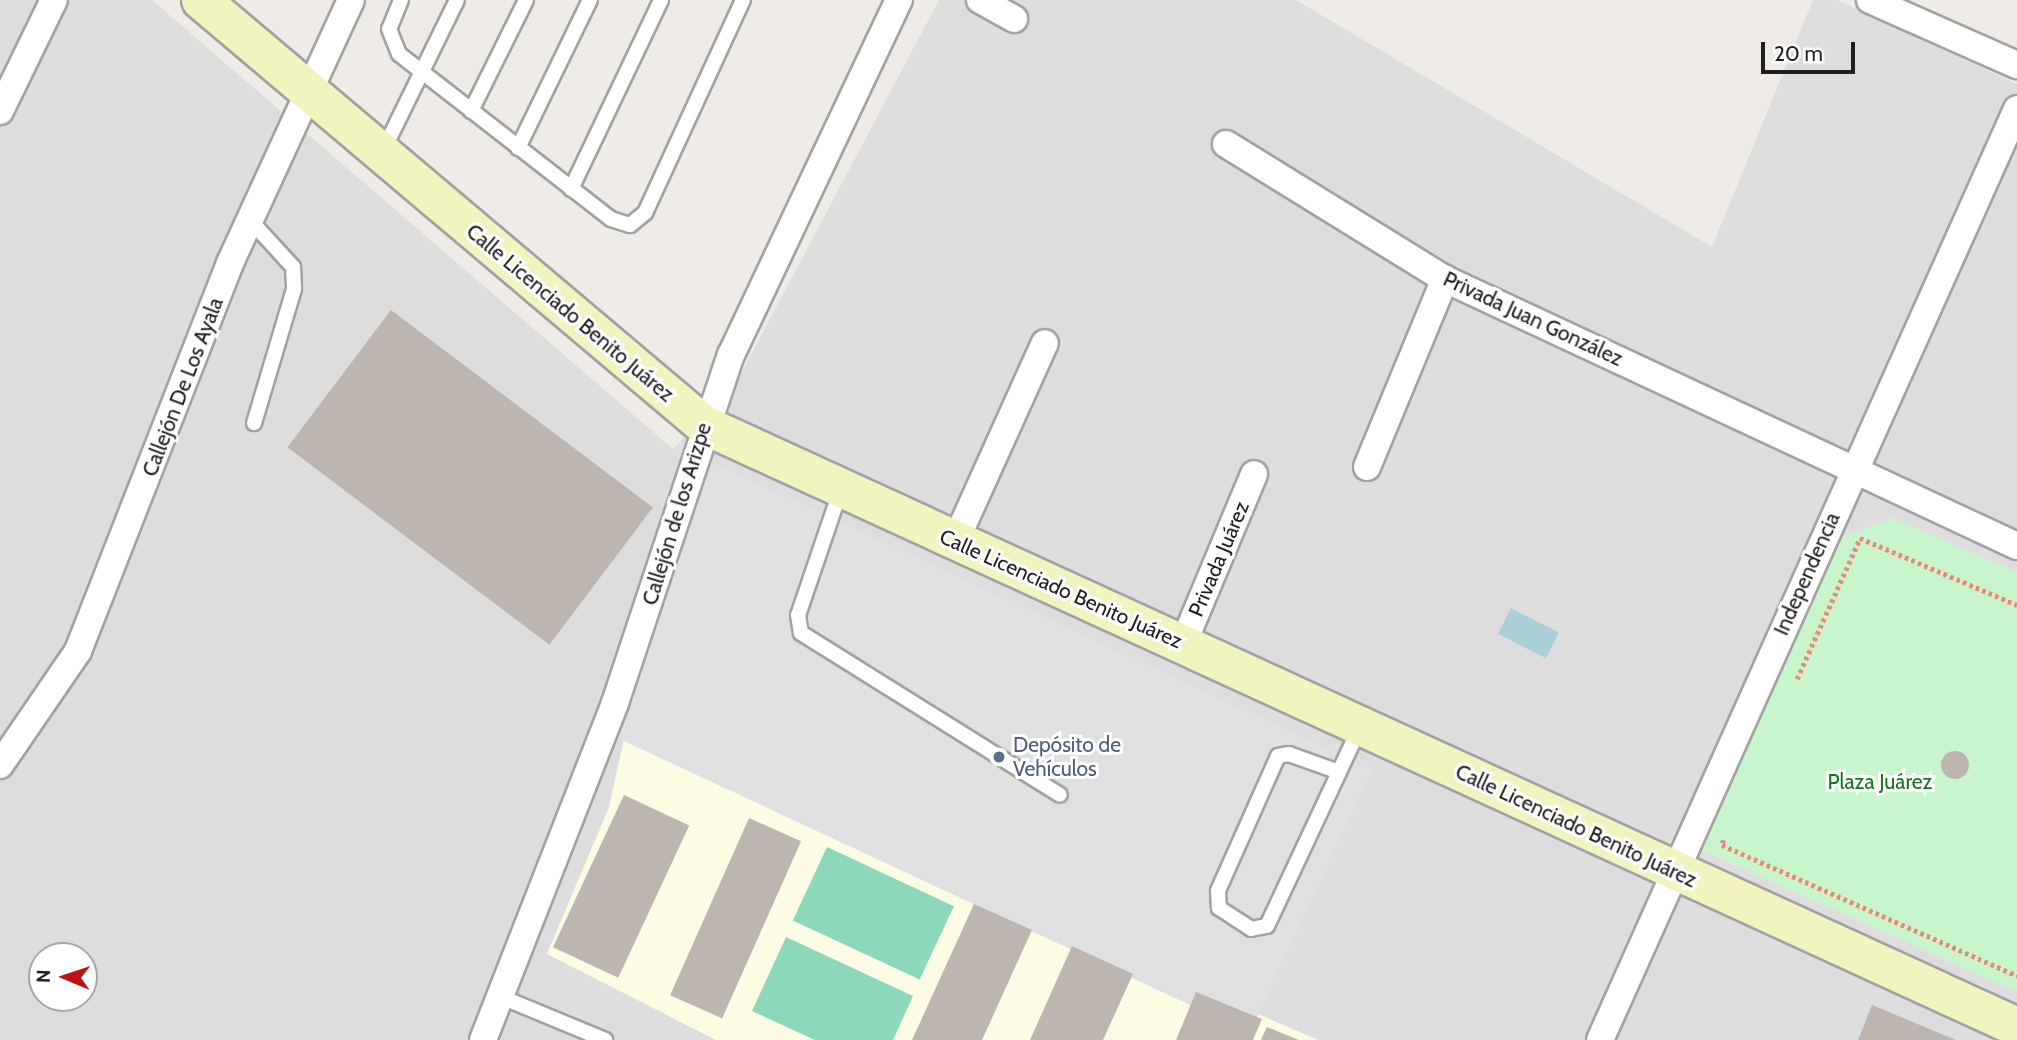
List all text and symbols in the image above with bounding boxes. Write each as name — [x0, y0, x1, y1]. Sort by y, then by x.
scale bar — [1765, 28, 1860, 72]
text: 20 m — [1774, 41, 1823, 66]
street label: Calle Licenciado Benito Juárez — [461, 219, 679, 407]
street label: Privada Juan González — [1439, 266, 1627, 372]
street label: Callejón De Los Ayala — [137, 294, 229, 480]
street label: Callejón de los Arizpe — [637, 420, 717, 608]
street label: Privada Juárez — [1183, 498, 1255, 620]
street label: Independencia — [1769, 509, 1845, 639]
street label: Calle Licenciado Benito Juárez — [936, 524, 1186, 654]
place label: Depósito de Vehículos — [1013, 732, 1121, 782]
marker: Depósito de Vehículos — [991, 749, 1007, 765]
street label: Calle Licenciado Benito Juárez — [1451, 759, 1701, 893]
park label: Plaza Juárez — [1828, 769, 1932, 795]
north arrow — [28, 942, 98, 1012]
text: N — [32, 969, 55, 983]

